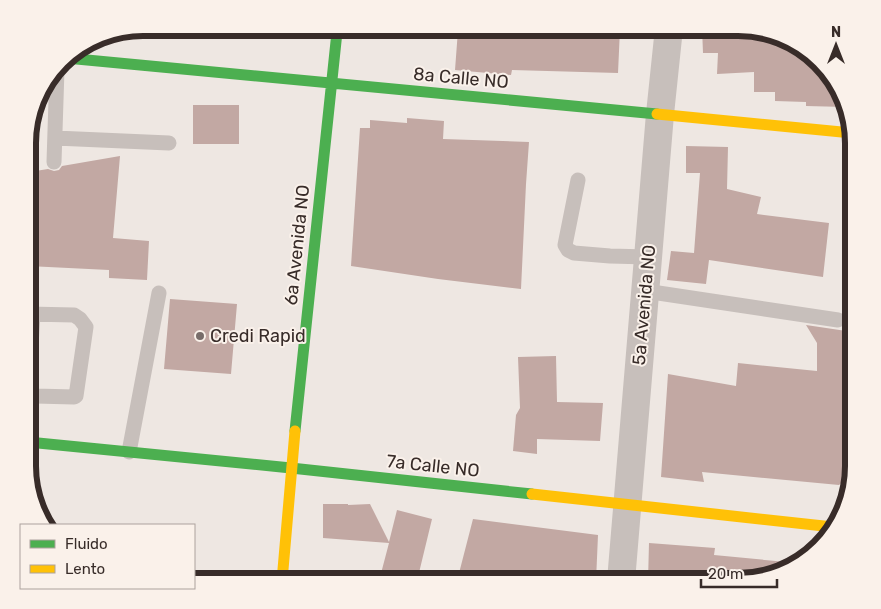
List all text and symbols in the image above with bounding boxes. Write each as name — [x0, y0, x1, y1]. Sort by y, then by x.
north arrow — [811, 20, 861, 70]
text: N — [831, 24, 841, 41]
street label: 8a Calle NO — [412, 63, 510, 93]
street label: 6a Avenida NO — [280, 184, 314, 306]
street label: 5a Avenida NO — [628, 244, 660, 366]
place label: Credi Rapid — [210, 325, 306, 347]
marker: Credi Rapid — [194, 330, 206, 342]
street label: 7a Calle NO — [385, 450, 481, 482]
legend — [20, 524, 195, 589]
text: Fluido — [65, 535, 108, 553]
scale bar — [701, 556, 777, 588]
text: Lento — [65, 560, 105, 578]
text: 20 m — [708, 565, 743, 583]

